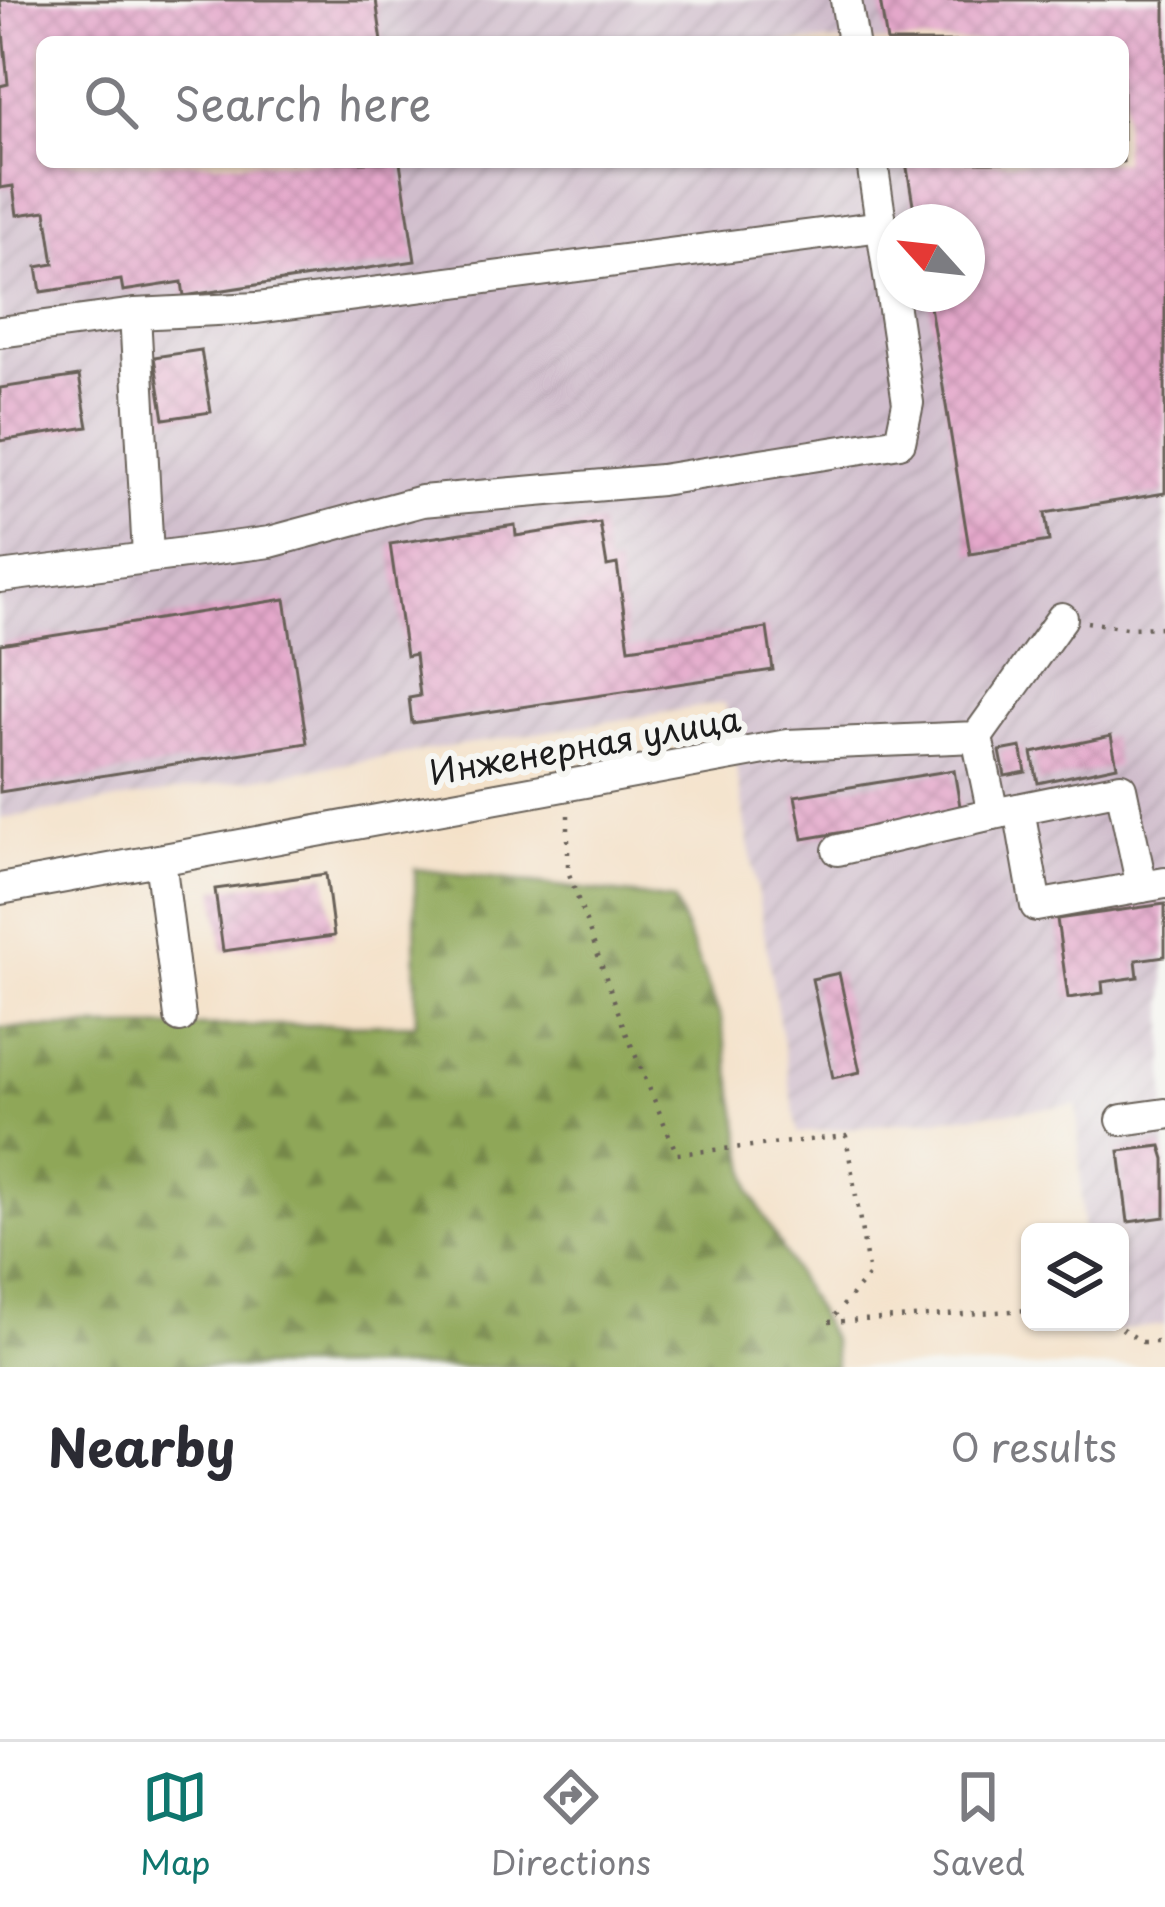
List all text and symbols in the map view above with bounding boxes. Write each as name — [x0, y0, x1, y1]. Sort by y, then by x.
search box — [36, 36, 1129, 168]
text: Search here — [174, 68, 431, 136]
icon: search — [78, 69, 144, 135]
north arrow — [877, 204, 985, 312]
street label: Инженерная улица — [425, 692, 744, 796]
map controls — [1021, 1223, 1129, 1331]
button: layers — [1021, 1223, 1129, 1331]
text: Nearby — [48, 1407, 235, 1484]
text: 0 results — [951, 1416, 1117, 1475]
tab: Map — [140, 1764, 211, 1886]
tab: Directions — [491, 1764, 651, 1886]
tab: Saved — [931, 1764, 1025, 1886]

